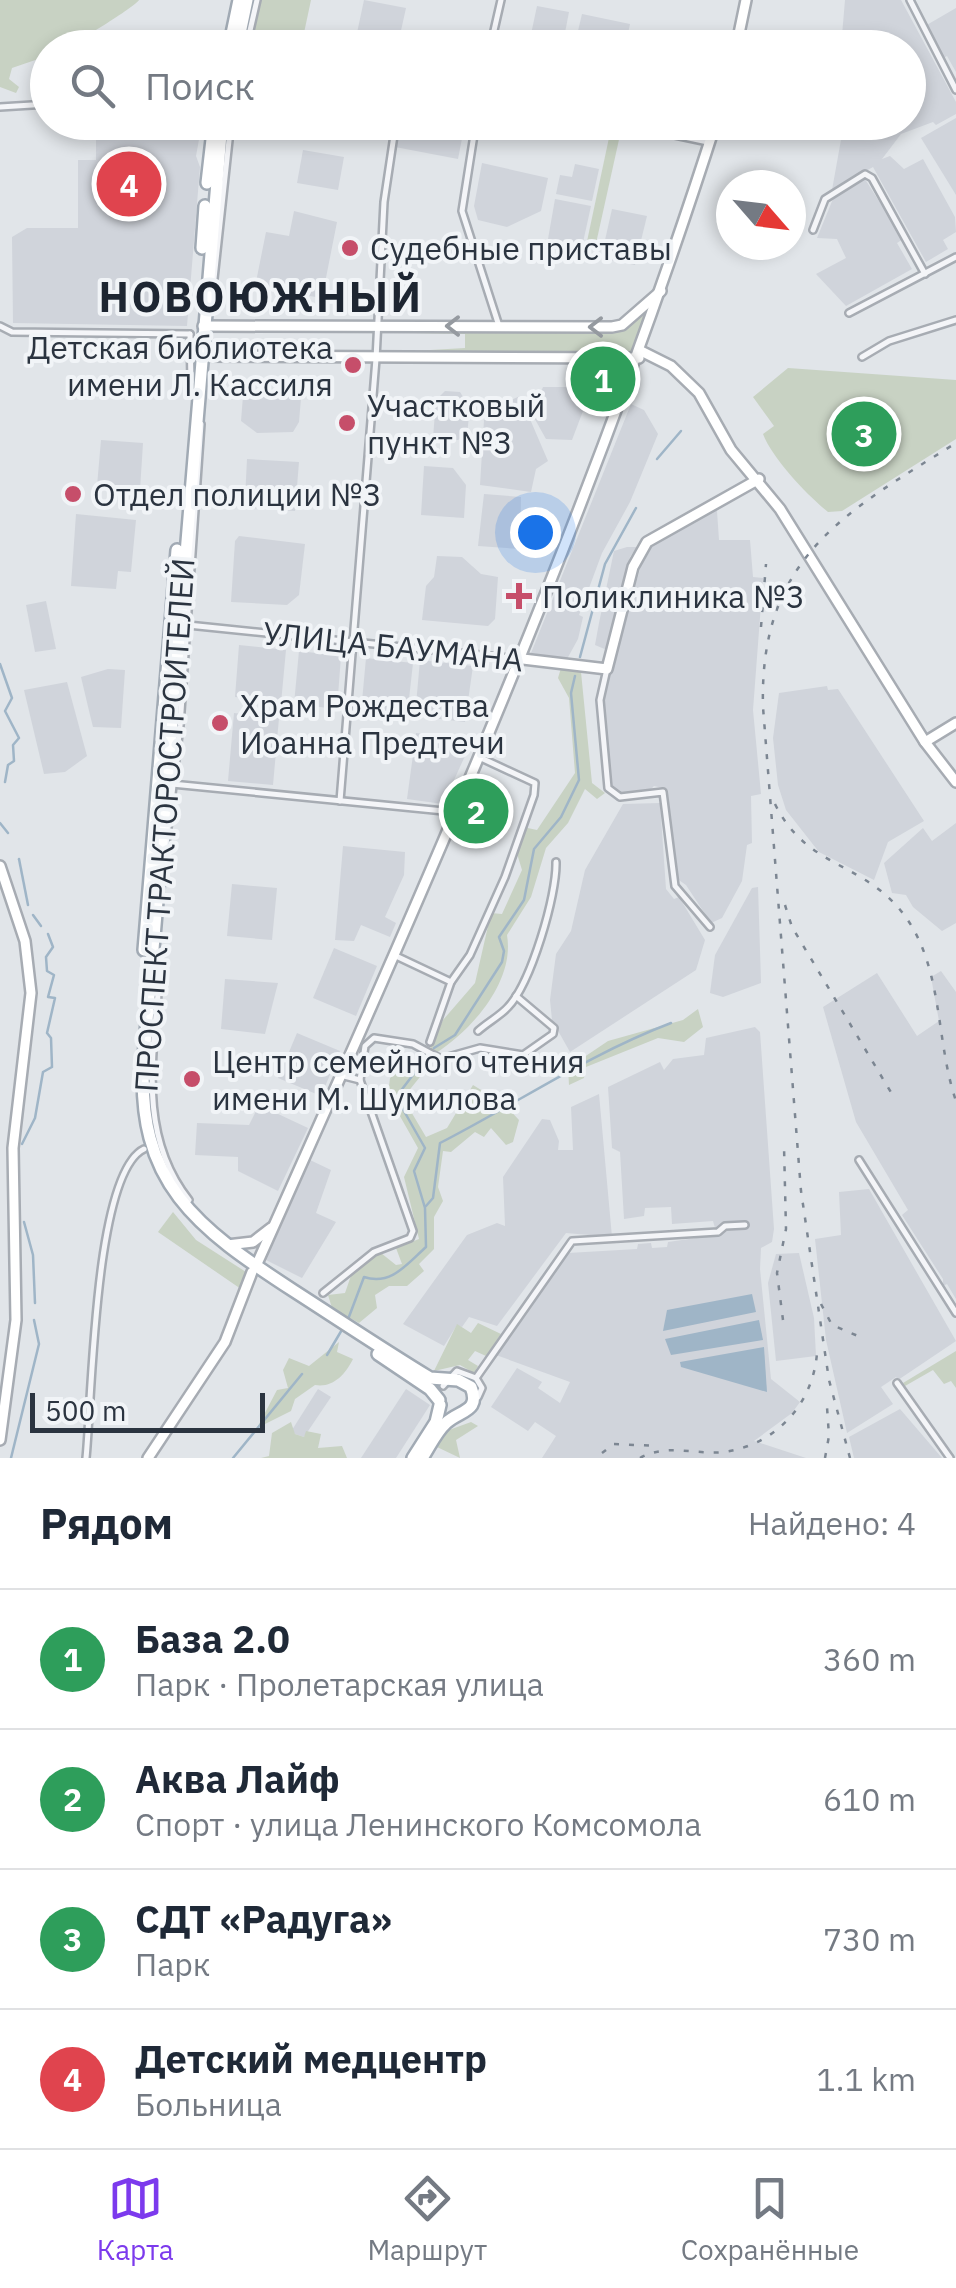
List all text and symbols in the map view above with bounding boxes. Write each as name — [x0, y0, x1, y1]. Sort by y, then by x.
search box — [30, 30, 926, 140]
icon: search — [65, 58, 120, 113]
text: Поиск — [145, 61, 255, 110]
pin: 4 — [96, 146, 162, 222]
north arrow — [716, 170, 806, 260]
place label: Судебные приставы — [370, 227, 672, 269]
marker: Судебные приставы — [339, 237, 361, 259]
district label: НОВОЮЖНЫЙ — [99, 269, 423, 324]
one-way arrow — [445, 315, 460, 337]
one-way arrow — [588, 316, 604, 338]
place label: Детская библиотека имени Л. Кассиля — [27, 326, 333, 405]
pin: 1 — [570, 342, 636, 416]
marker: Детская библиотека имени Л. Кассиля — [342, 354, 364, 376]
place label: Участковый пункт №3 — [367, 384, 545, 463]
pin: 3 — [832, 396, 896, 472]
marker: Участковый пункт №3 — [336, 412, 358, 434]
place label: Отдел полиции №3 — [93, 473, 382, 515]
marker: Отдел полиции №3 — [62, 483, 84, 505]
your location — [510, 507, 561, 558]
street label: ПРОСПЕКТ ТРАКТОРОСТРОИТЕЛЕЙ — [124, 557, 204, 1093]
place label: Поликлиника №3 — [542, 575, 805, 617]
marker: Поликлиника №3 — [506, 583, 532, 609]
street label: УЛИЦА БАУМАНА — [261, 611, 525, 681]
place label: Храм Рождества Иоанна Предтечи — [240, 684, 505, 763]
marker: Храм Рождества Иоанна Предтечи — [209, 712, 231, 734]
pin: 2 — [444, 774, 508, 848]
place label: Центр семейного чтения имени М. Шумилова — [212, 1040, 585, 1119]
marker: Центр семейного чтения имени М. Шумилова — [181, 1068, 203, 1090]
scale bar — [30, 1388, 265, 1432]
text: 500 m — [45, 1392, 126, 1429]
text: Рядом — [40, 1496, 173, 1551]
text: Найдено: 4 — [748, 1502, 916, 1544]
text: База 2.0 — [135, 1614, 290, 1663]
text: 1 — [63, 1638, 82, 1680]
text: 360 m — [823, 1638, 916, 1680]
text: Парк · Пролетарская улица — [135, 1663, 544, 1705]
text: Аква Лайф — [135, 1754, 339, 1803]
text: 2 — [63, 1778, 82, 1820]
text: 610 m — [823, 1778, 916, 1820]
text: Спорт · улица Ленинского Комсомола — [135, 1803, 702, 1845]
text: СДТ «Радуга» — [135, 1894, 392, 1943]
text: 3 — [63, 1918, 82, 1960]
text: 730 m — [823, 1918, 916, 1960]
text: Парк — [135, 1943, 210, 1985]
text: Детский медцентр — [135, 2034, 487, 2083]
text: 4 — [63, 2058, 82, 2100]
text: 1.1 km — [817, 2058, 916, 2100]
text: Больница — [135, 2083, 282, 2125]
tab: Карта — [97, 2171, 174, 2268]
tab: Маршрут — [367, 2171, 487, 2268]
tab: Сохранённые — [681, 2171, 859, 2268]

